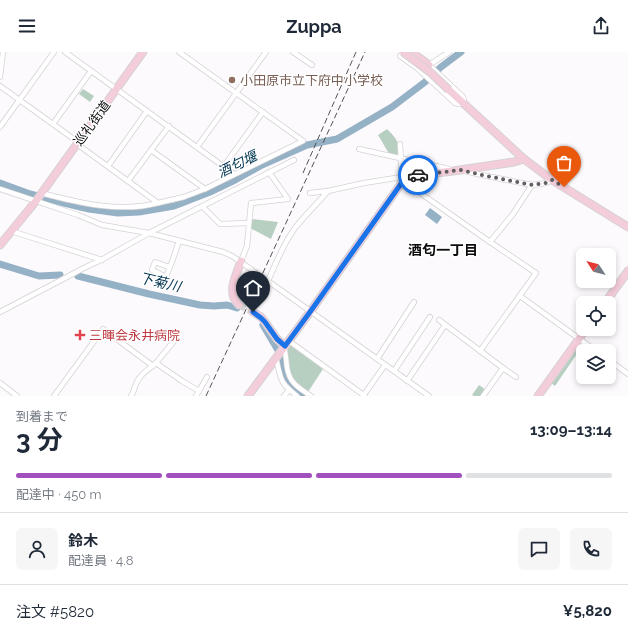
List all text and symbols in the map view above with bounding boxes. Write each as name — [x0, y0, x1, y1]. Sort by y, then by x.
icon: menu — [16, 15, 38, 37]
icon: share — [590, 15, 612, 37]
text: Zuppa — [286, 16, 342, 37]
place label: 小田原市立下府中小学校 — [240, 73, 383, 88]
marker: 小田原市立下府中小学校 — [227, 75, 237, 85]
street label: 巡礼街道 — [71, 98, 113, 148]
water label: 酒匂堰 — [215, 146, 262, 180]
pin — [547, 146, 581, 187]
icon: bag — [553, 152, 575, 174]
courier — [398, 155, 438, 195]
icon: car — [407, 164, 429, 186]
district label: 酒匂一丁目 — [408, 242, 478, 258]
north arrow — [576, 248, 616, 288]
map controls — [576, 248, 616, 384]
water label: 下菊川 — [138, 269, 184, 295]
pin — [236, 271, 270, 312]
icon: home — [242, 277, 264, 299]
button: locate — [576, 296, 616, 336]
place label: 三暉会永井病院 — [89, 328, 180, 343]
marker: 三暉会永井病院 — [74, 329, 86, 341]
button: layers — [576, 344, 616, 384]
text: 到着まで — [16, 409, 68, 424]
text: 13:09–13:14 — [530, 421, 612, 439]
text: 3 分 — [16, 425, 63, 455]
text: 配達中 · 450 m — [16, 487, 102, 502]
button: person — [16, 528, 58, 570]
button: chat — [518, 528, 560, 570]
button: phone — [570, 528, 612, 570]
text: 鈴木 — [68, 532, 98, 550]
text: 配達員 · 4.8 — [68, 553, 133, 568]
text: ¥5,820 — [563, 602, 612, 620]
text: 注文 #5820 — [16, 603, 94, 621]

